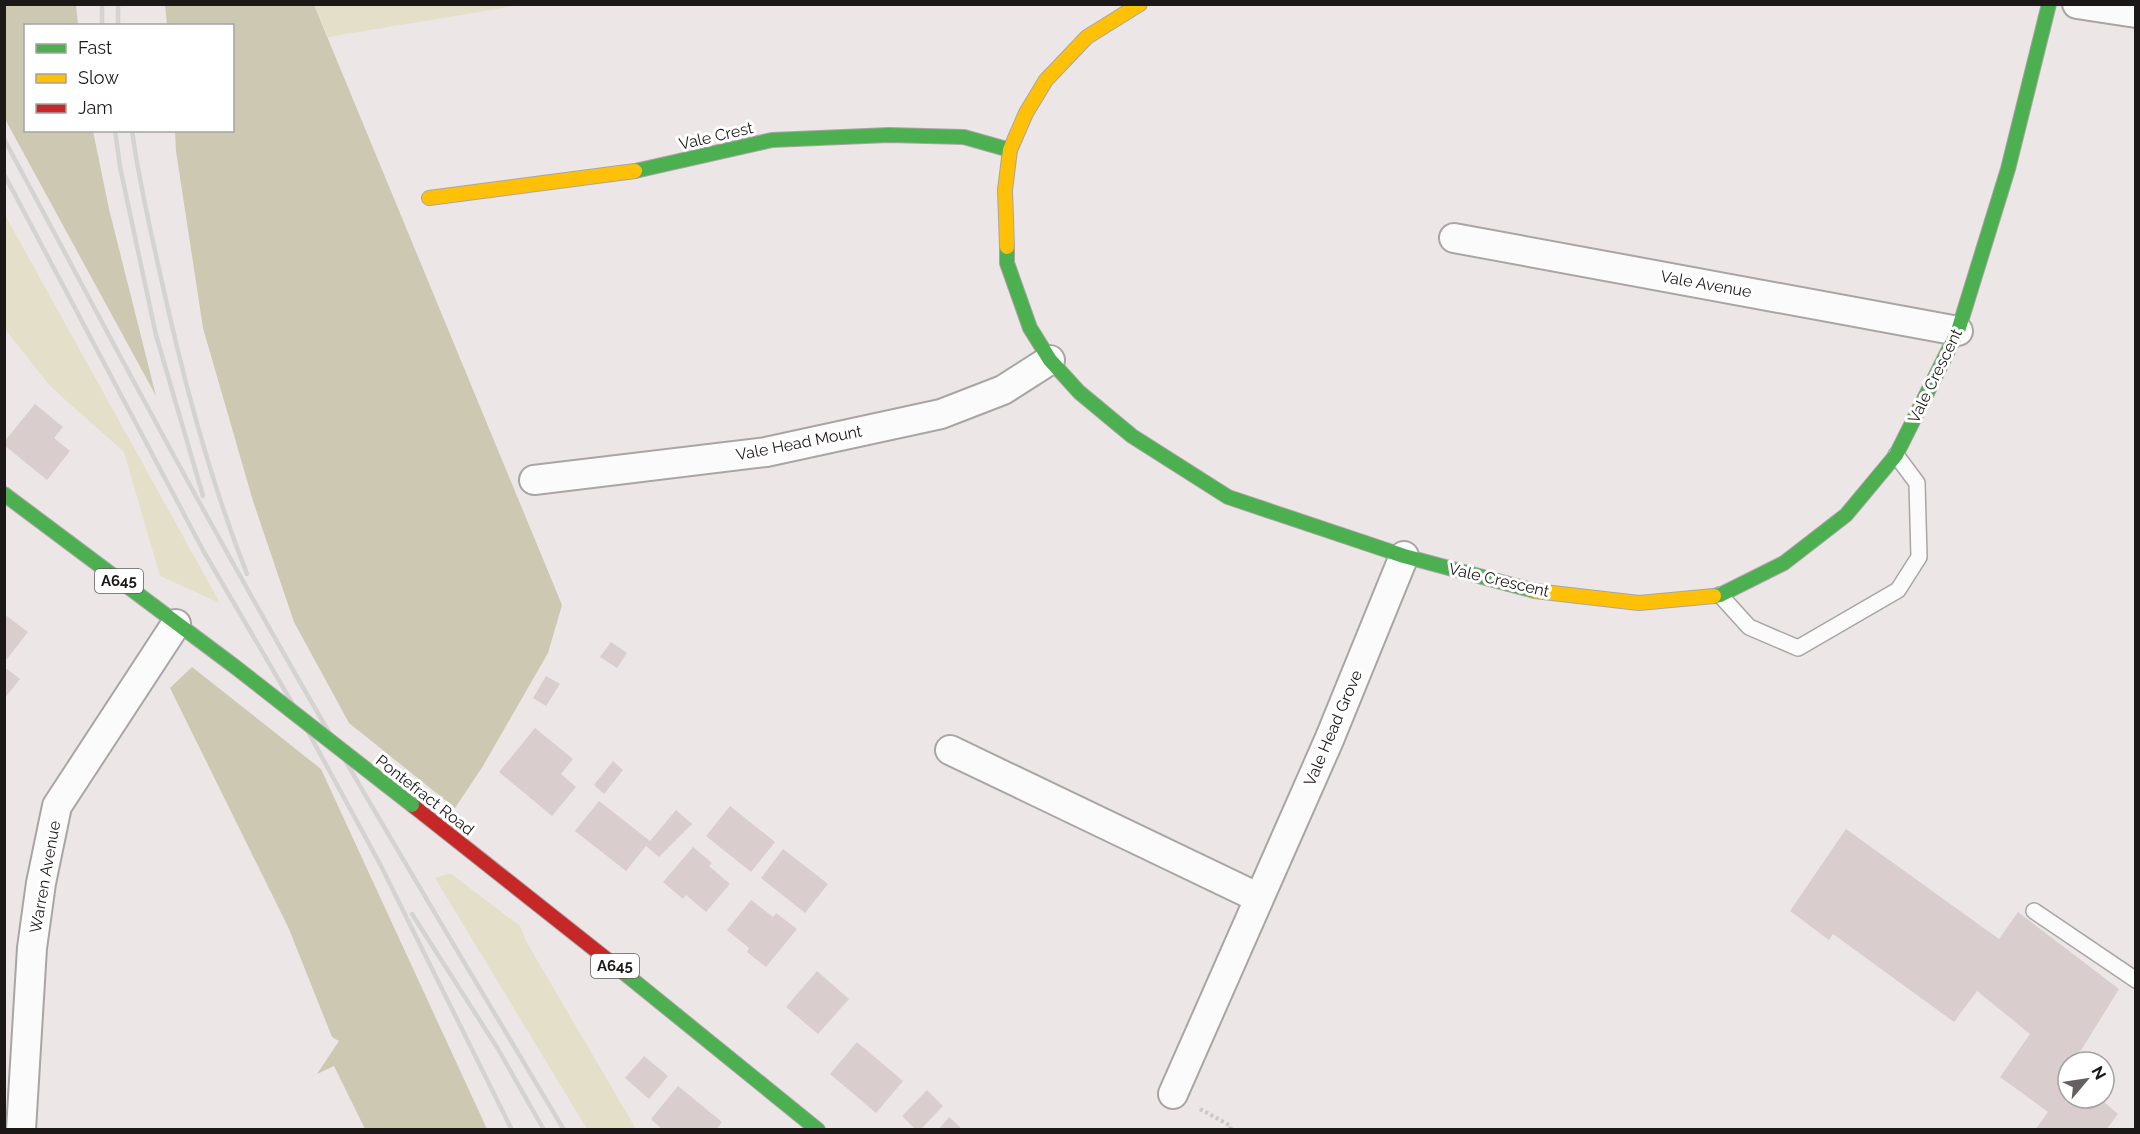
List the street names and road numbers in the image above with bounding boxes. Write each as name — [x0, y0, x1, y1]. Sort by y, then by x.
street label: Vale Crest — [677, 118, 755, 154]
street label: Vale Avenue — [1659, 267, 1753, 301]
street label: Vale Crescent — [1904, 325, 1966, 426]
street label: Vale Head Mount — [734, 421, 864, 465]
street label: Vale Crescent — [1447, 559, 1552, 601]
road number: A645 — [95, 569, 143, 593]
street label: Vale Head Grove — [1300, 667, 1366, 789]
street label: Pontefract Road — [372, 751, 478, 839]
street label: Warren Avenue — [26, 819, 64, 935]
road number: A645 — [591, 954, 639, 978]

